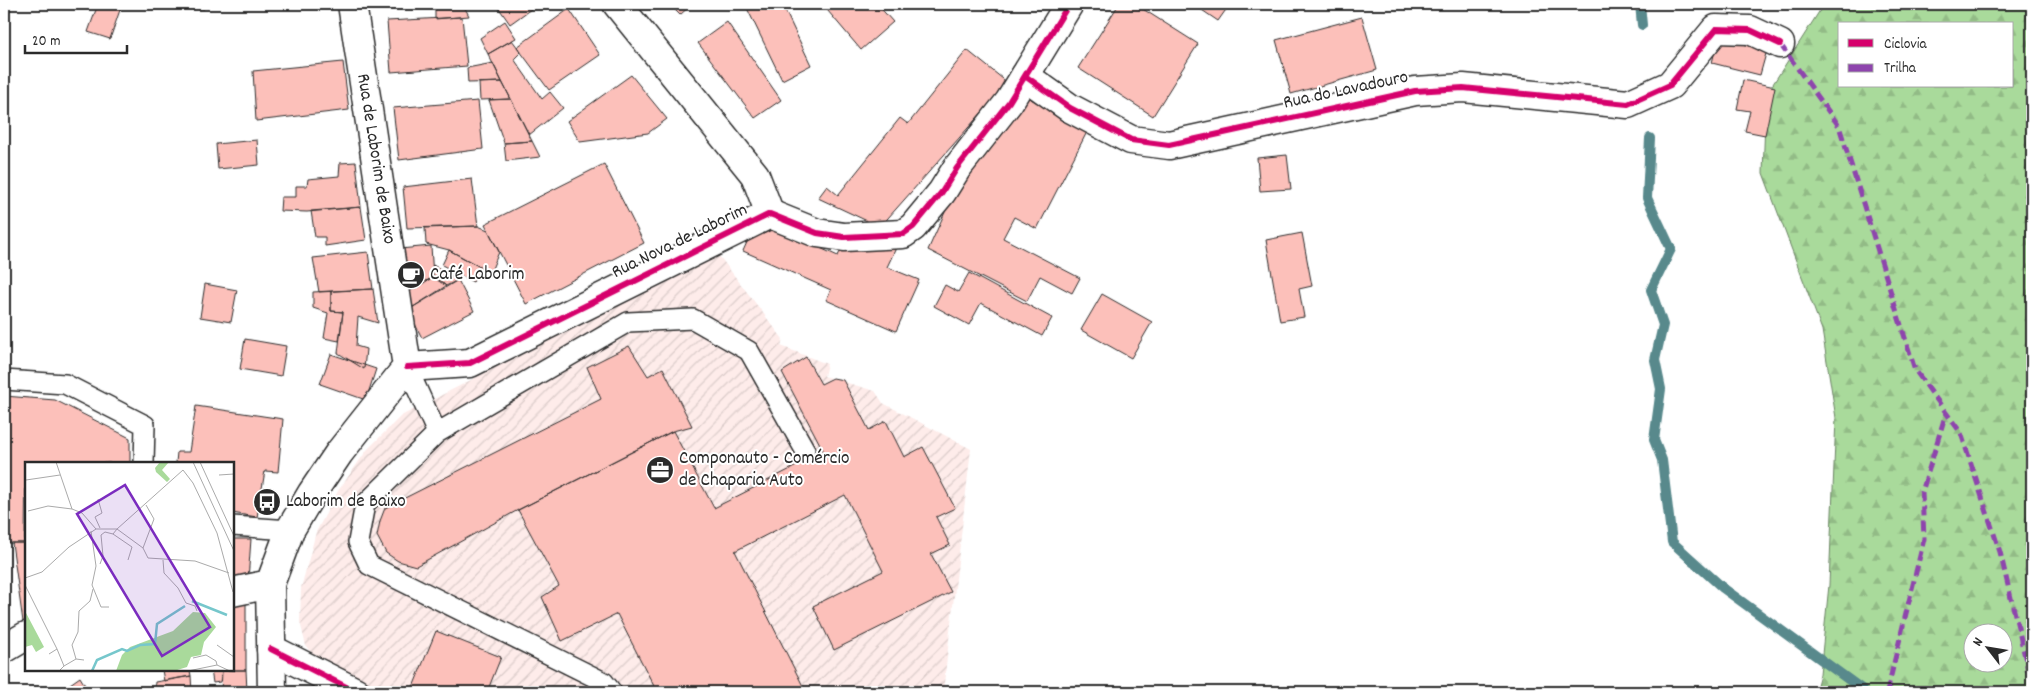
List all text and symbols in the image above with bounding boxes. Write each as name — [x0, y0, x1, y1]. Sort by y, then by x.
scale bar — [25, 22, 128, 54]
legend — [1838, 22, 2014, 88]
text: 20 m — [32, 31, 60, 53]
text: Ciclovia — [1884, 34, 1927, 56]
text: Trilha — [1884, 58, 1917, 80]
street label: Rua do Lavadouro — [1281, 65, 1411, 117]
street label: Rua de Laborim de Baixo — [348, 72, 402, 246]
street label: Rua Nova de Laborim — [607, 197, 753, 287]
cafe icon: Café Laborim — [396, 260, 426, 290]
place label: Café Laborim — [430, 262, 524, 289]
place label: Componauto - Comércio de Chaparia Auto — [679, 446, 849, 495]
office icon: Componauto - Comércio de Chaparia Auto — [645, 455, 675, 485]
inset map — [25, 462, 234, 671]
bus stop icon: Laborim de Baixo — [252, 487, 282, 517]
place label: Laborim de Baixo — [286, 489, 406, 516]
north arrow — [1964, 624, 2014, 674]
text: N — [1968, 634, 1989, 650]

